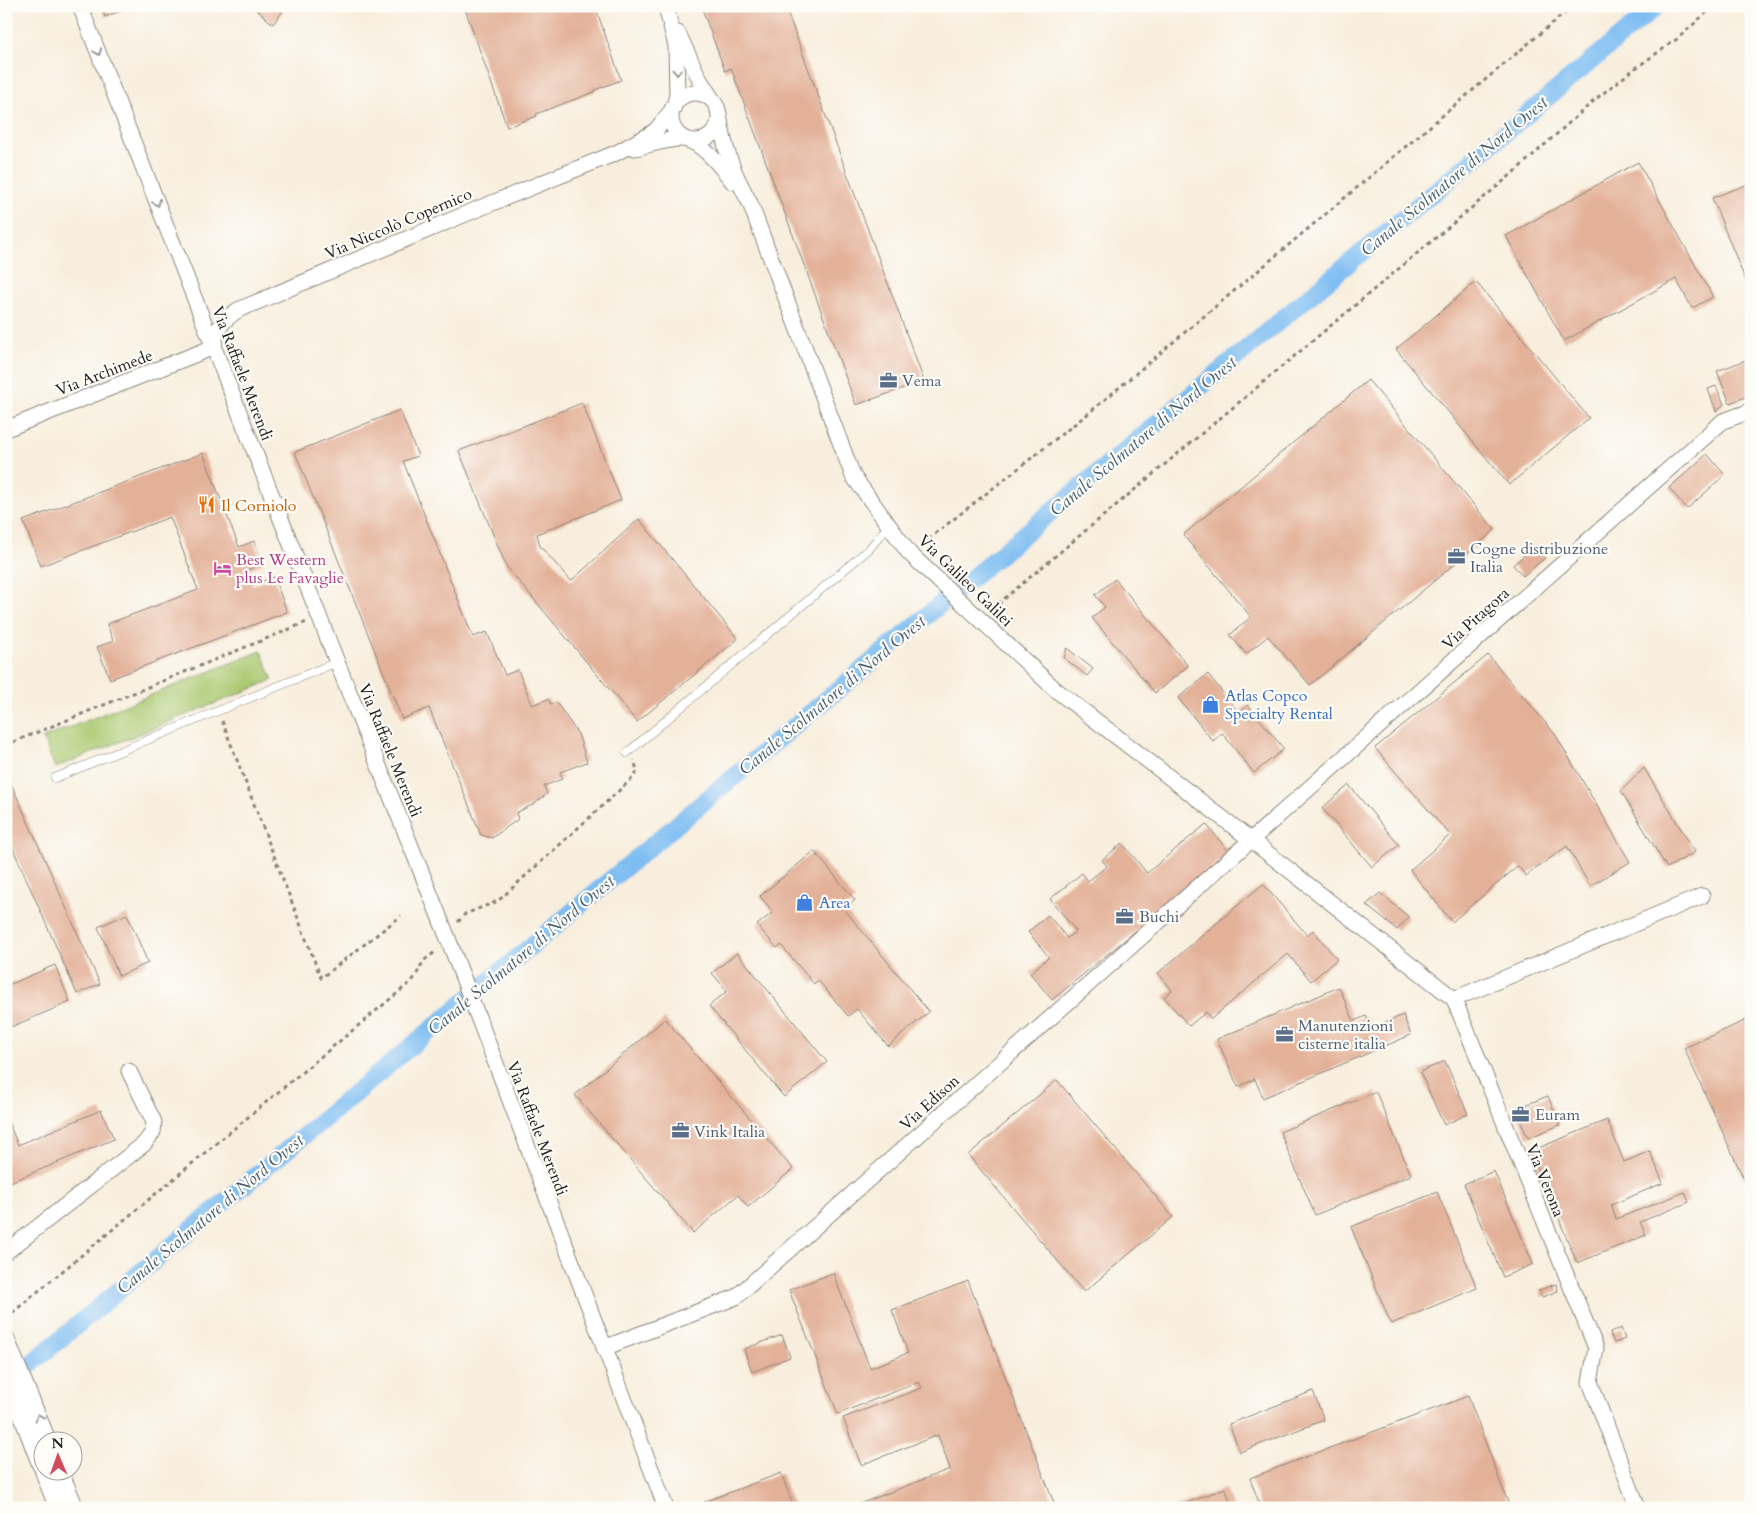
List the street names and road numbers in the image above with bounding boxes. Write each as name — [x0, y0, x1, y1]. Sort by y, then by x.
street label: Via Niccolò Copernico — [321, 183, 476, 265]
street label: Via Raffaele Merendi — [206, 303, 278, 444]
street label: Via Archimede — [53, 344, 156, 401]
street label: Via Galileo Galilei — [913, 530, 1018, 632]
street label: Via Pitagora — [1437, 582, 1514, 655]
street label: Via Raffaele Merendi — [353, 680, 427, 821]
street label: Via Raffaele Merendi — [501, 1058, 573, 1199]
street label: Via Edison — [895, 1070, 964, 1135]
street label: Via Verona — [1520, 1141, 1570, 1220]

